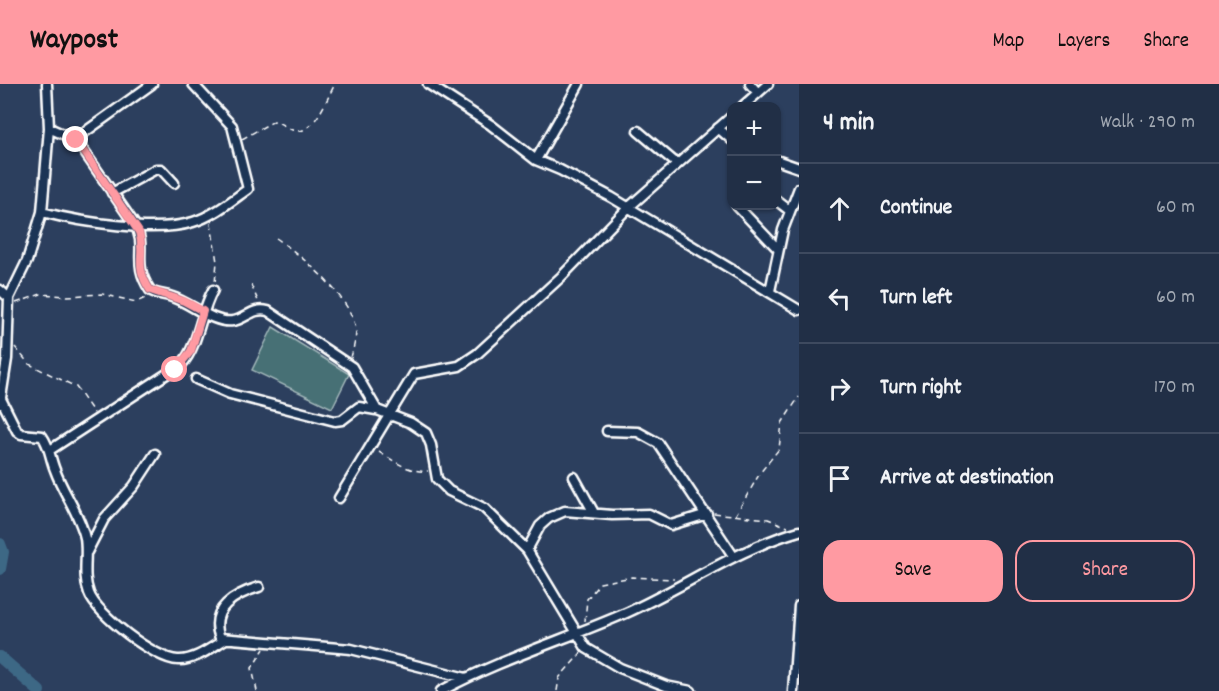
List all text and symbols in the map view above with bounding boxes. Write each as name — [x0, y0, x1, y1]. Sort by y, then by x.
text: Waypost — [30, 22, 118, 62]
text: Map — [993, 27, 1024, 57]
text: Layers — [1057, 27, 1110, 57]
text: Share — [1143, 27, 1189, 57]
map controls — [727, 102, 781, 210]
button: + — [727, 102, 781, 156]
text: 4 min — [823, 105, 874, 142]
text: Walk · 290 m — [1100, 109, 1195, 137]
route end — [62, 126, 88, 152]
button: − — [727, 156, 781, 210]
icon: ahead — [823, 192, 856, 225]
text: Continue — [880, 193, 952, 224]
text: 60 m — [1156, 194, 1195, 222]
icon: left — [823, 282, 856, 315]
text: Turn left — [880, 283, 952, 314]
text: 60 m — [1156, 284, 1195, 312]
route start — [161, 356, 187, 382]
icon: right — [823, 372, 856, 405]
text: Turn right — [880, 373, 962, 404]
text: 170 m — [1154, 374, 1195, 402]
icon: arrive — [823, 462, 856, 495]
text: Arrive at destination — [880, 463, 1054, 494]
button: Save — [823, 540, 1003, 602]
button: Share — [1015, 540, 1195, 602]

